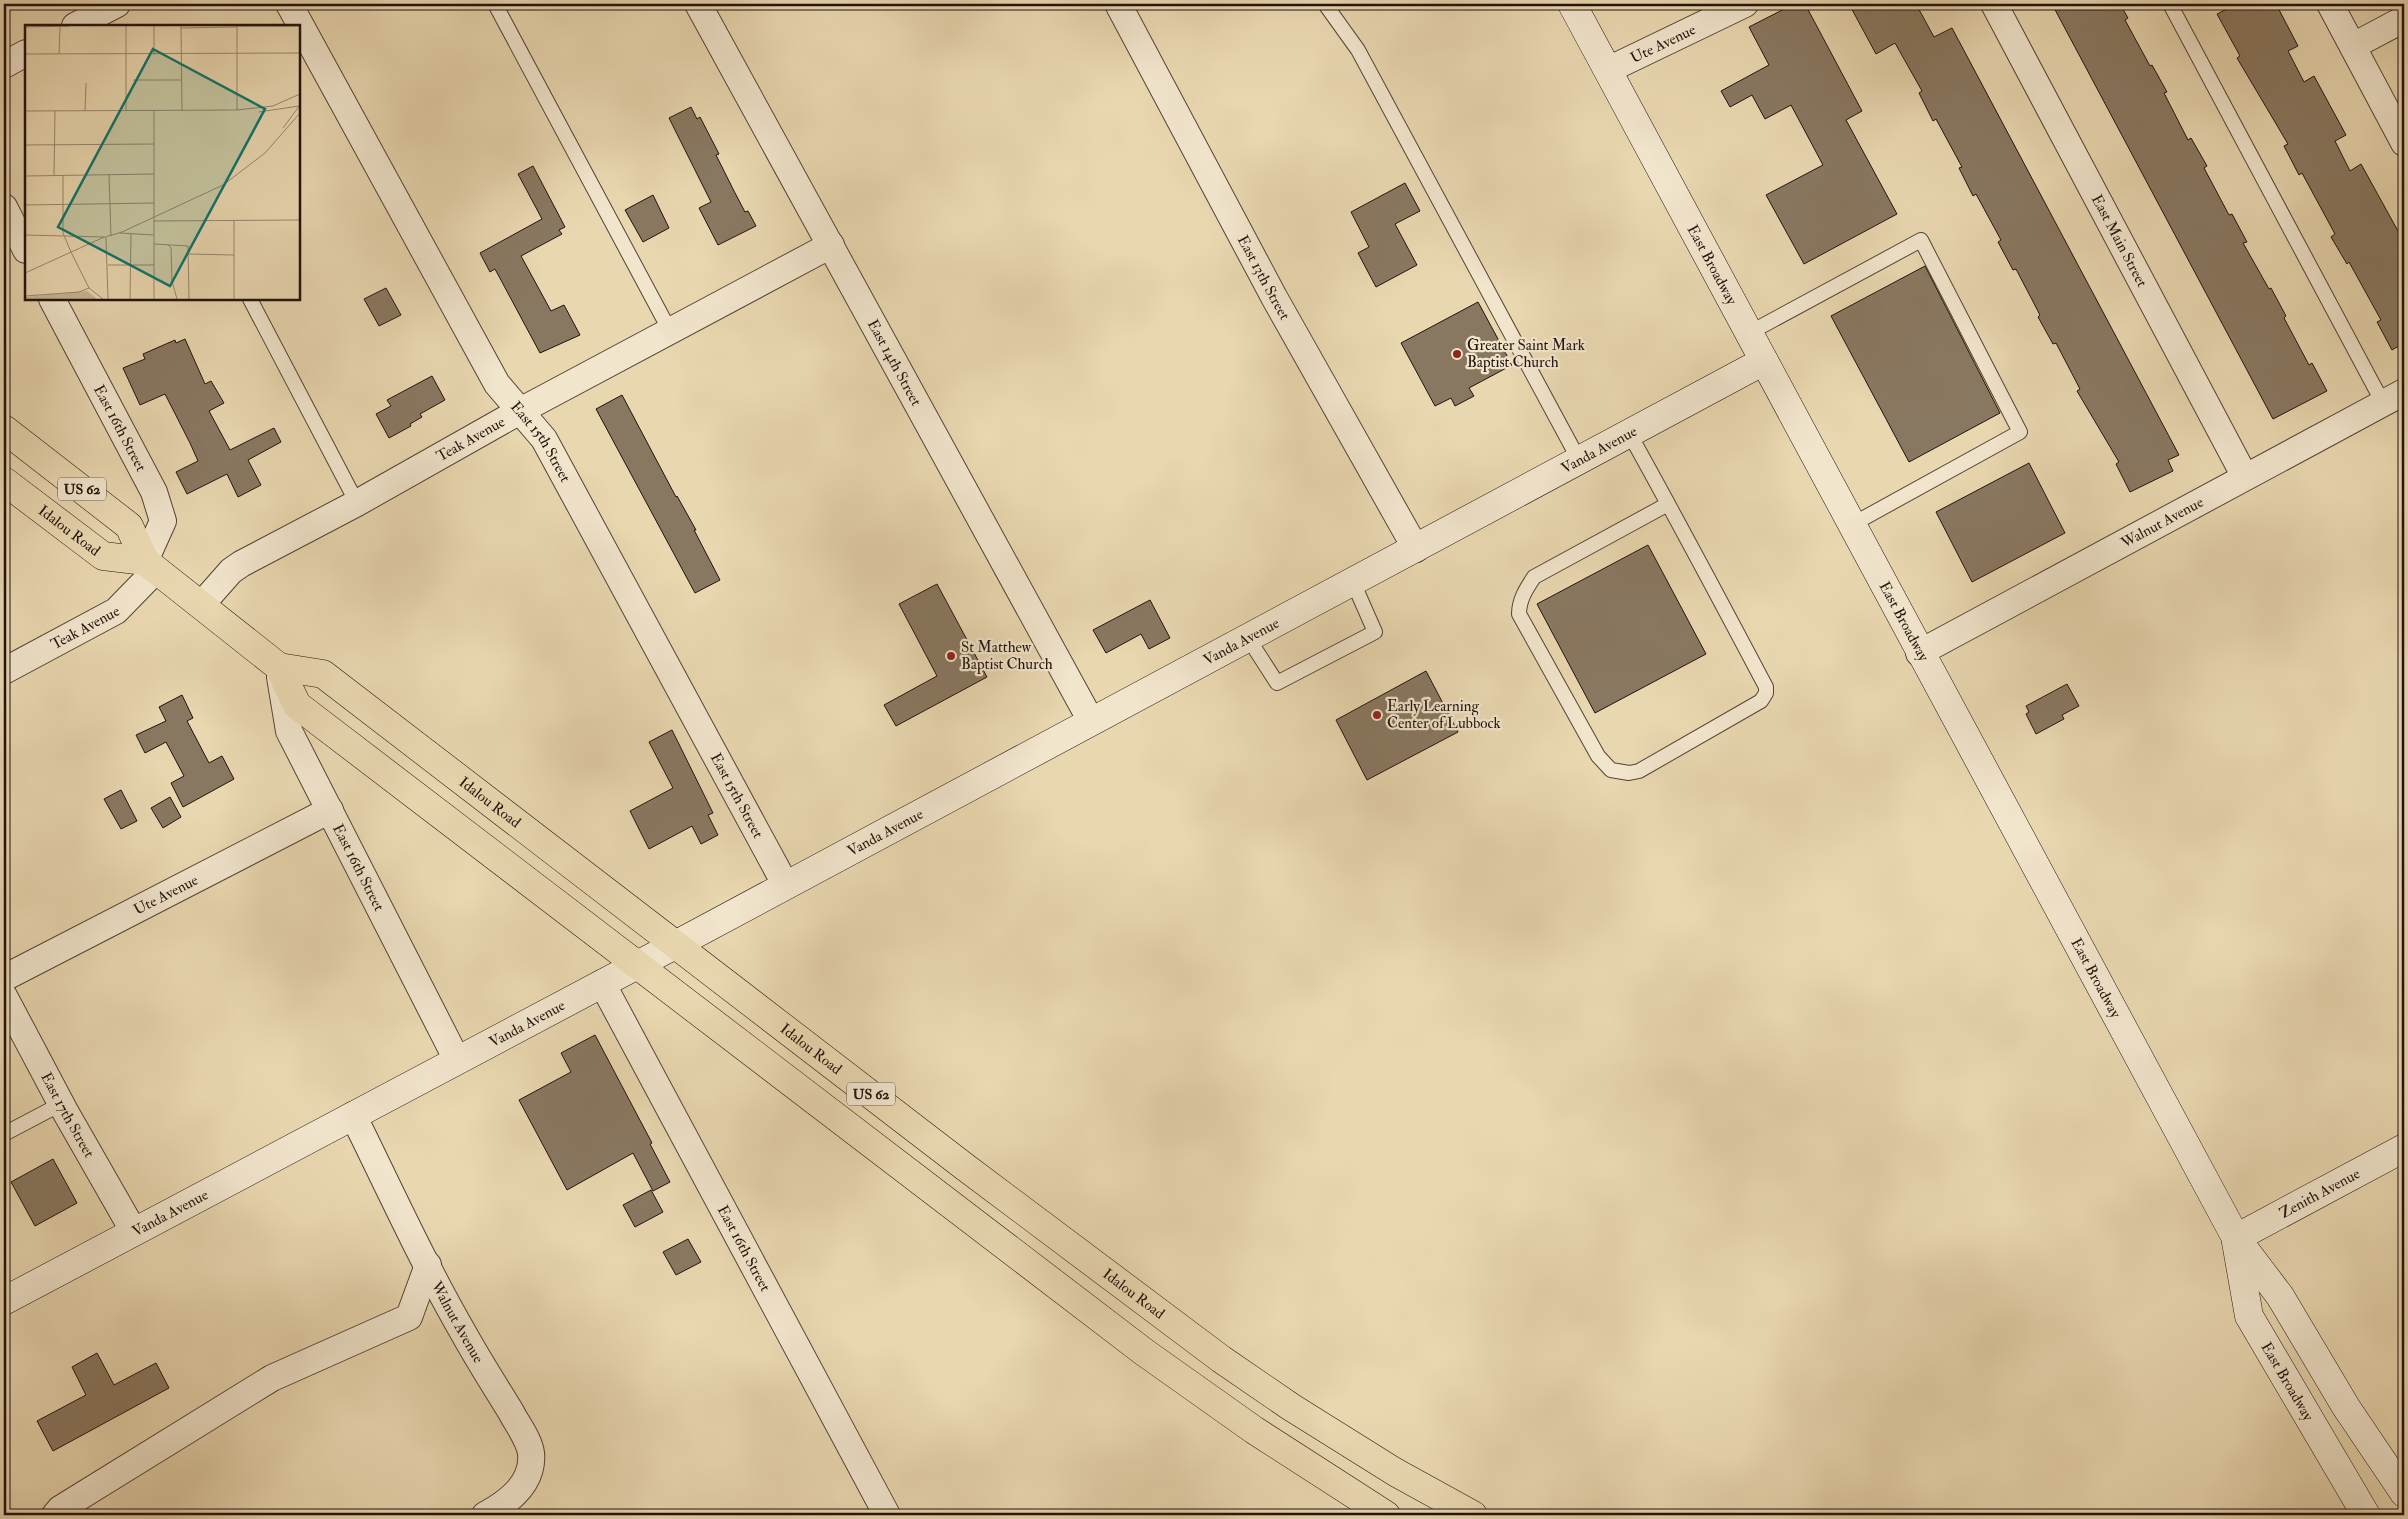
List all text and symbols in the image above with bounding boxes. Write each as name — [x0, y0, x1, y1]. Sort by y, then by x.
street label: Ute Avenue — [1627, 20, 1699, 68]
inset map — [25, 25, 300, 300]
street label: East Main Street — [2087, 192, 2152, 291]
street label: East Broadway — [1683, 222, 1741, 309]
street label: East 13th Street — [1233, 232, 1294, 324]
street label: East 14th Street — [863, 316, 926, 410]
place label: Greater Saint Mark Baptist Church — [1467, 336, 1585, 373]
marker: Greater Saint Mark Baptist Church — [1451, 348, 1463, 360]
street label: East 16th Street — [89, 382, 150, 475]
street label: East 15th Street — [506, 398, 575, 486]
street label: Teak Avenue — [433, 413, 508, 466]
street label: Vanda Avenue — [1558, 422, 1640, 478]
road number: US 62 — [58, 478, 106, 500]
street label: Walnut Avenue — [2117, 493, 2207, 553]
street label: Idalou Road — [34, 501, 104, 561]
street label: East Broadway — [1874, 578, 1933, 665]
street label: Teak Avenue — [48, 602, 123, 654]
street label: Vanda Avenue — [1200, 614, 1283, 670]
place label: St Matthew Baptist Church — [961, 638, 1053, 675]
marker: St Matthew Baptist Church — [945, 650, 957, 662]
place label: Early Learning Center of Lubbock — [1387, 697, 1501, 733]
marker: Early Learning Center of Lubbock — [1371, 709, 1383, 721]
street label: East 15th Street — [706, 750, 767, 842]
street label: Idalou Road — [455, 773, 525, 833]
street label: Vanda Avenue — [844, 805, 927, 861]
street label: East 16th Street — [328, 821, 388, 915]
street label: Ute Avenue — [131, 871, 202, 920]
street label: East Broadway — [2066, 935, 2125, 1022]
street label: Vanda Avenue — [486, 996, 569, 1052]
street label: Idalou Road — [776, 1020, 846, 1079]
street label: East 17th Street — [36, 1069, 99, 1161]
road number: US 62 — [847, 1082, 895, 1106]
street label: Zenith Avenue — [2276, 1164, 2364, 1223]
street label: Vanda Avenue — [129, 1185, 212, 1241]
street label: East 16th Street — [713, 1202, 775, 1295]
street label: Idalou Road — [1099, 1265, 1169, 1324]
street label: Walnut Avenue — [426, 1277, 488, 1367]
street label: East Broadway — [2257, 1339, 2318, 1425]

